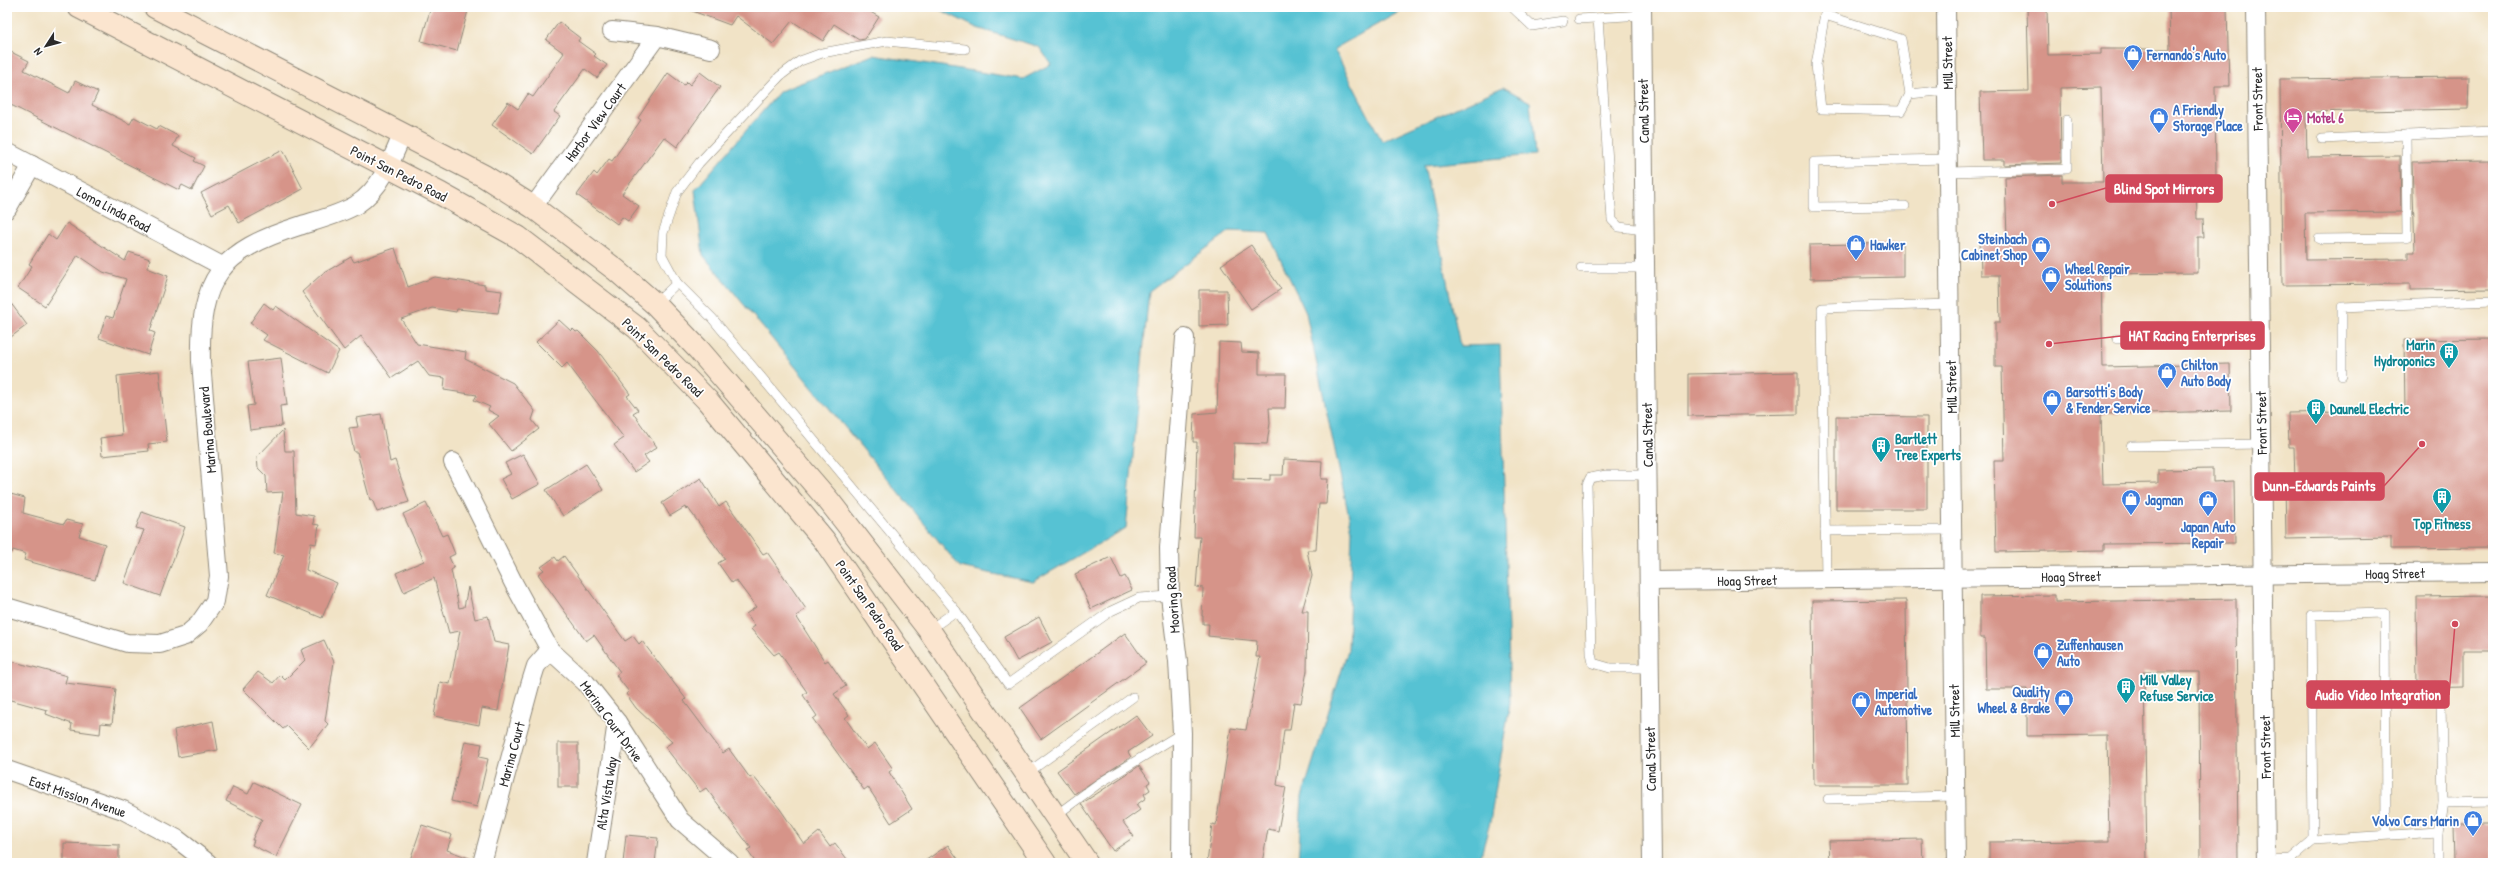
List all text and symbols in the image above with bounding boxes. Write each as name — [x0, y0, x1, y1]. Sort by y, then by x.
north arrow — [26, 26, 66, 66]
street label: Mill Street — [1937, 36, 1957, 90]
shop icon: Fernando's Auto — [2122, 43, 2144, 71]
text: N — [30, 45, 45, 58]
place label: Fernando's Auto — [2146, 45, 2227, 64]
street label: Front Street — [2247, 67, 2267, 132]
street label: Canal Street — [1633, 78, 1653, 143]
street label: Harbor View Court — [560, 79, 630, 165]
place label: A Friendly Storage Place — [2173, 100, 2243, 137]
shop icon: A Friendly Storage Place — [2148, 106, 2170, 134]
hotel icon: Motel 6 — [2282, 106, 2304, 134]
place label: Motel 6 — [2307, 108, 2344, 127]
street label: Point San Pedro Road — [347, 140, 451, 206]
callout: Blind Spot Mirrors — [2106, 175, 2222, 202]
text: Blind Spot Mirrors — [2114, 178, 2214, 200]
street label: Loma Linda Road — [74, 182, 155, 237]
place label: Steinbach Cabinet Shop — [1961, 229, 2028, 266]
shop icon: Hawker — [1845, 233, 1867, 261]
place label: Hawker — [1870, 235, 1906, 254]
shop icon: Steinbach Cabinet Shop — [2030, 235, 2052, 263]
place label: Wheel Repair Solutions — [2065, 259, 2130, 294]
shop icon: Wheel Repair Solutions — [2040, 265, 2062, 293]
street label: Point San Pedro Road — [618, 313, 708, 401]
callout: HAT Racing Enterprises — [2121, 322, 2264, 349]
text: HAT Racing Enterprises — [2129, 325, 2256, 347]
place label: Marin Hydroponics — [2374, 335, 2436, 372]
building icon: Marin Hydroponics — [2438, 341, 2460, 369]
place label: Chilton Auto Body — [2181, 355, 2231, 392]
street label: Mill Street — [1941, 360, 1961, 414]
shop icon: Chilton Auto Body — [2156, 361, 2178, 389]
place label: Barsotti's Body & Fender Service — [2066, 382, 2151, 417]
street label: Marina Boulevard — [194, 385, 220, 474]
shop icon: Barsotti's Body & Fender Service — [2041, 388, 2063, 416]
street label: Front Street — [2251, 391, 2271, 456]
building icon: Daunell Electric — [2305, 397, 2327, 425]
place label: Daunell Electric — [2330, 399, 2409, 418]
street label: Canal Street — [1637, 402, 1657, 467]
place label: Bartlett Tree Experts — [1894, 429, 1962, 466]
building icon: Bartlett Tree Experts — [1870, 435, 1892, 463]
callout: Dunn-Edwards Paints — [2255, 473, 2384, 500]
text: Dunn-Edwards Paints — [2262, 475, 2376, 496]
building icon: Top Fitness — [2431, 486, 2453, 514]
shop icon: Jagman — [2120, 488, 2142, 516]
shop icon: Japan Auto Repair — [2197, 489, 2219, 517]
place label: Jagman — [2145, 490, 2183, 511]
place label: Top Fitness — [2412, 514, 2471, 535]
place label: Japan Auto Repair — [2181, 517, 2236, 554]
street label: Point San Pedro Road — [832, 556, 909, 654]
street label: Hoag Street — [2365, 563, 2425, 584]
street label: Mooring Road — [1160, 565, 1185, 634]
street label: Hoag Street — [2041, 566, 2101, 587]
street label: Hoag Street — [1717, 570, 1777, 591]
place label: Zuffenhausen Auto — [2057, 635, 2123, 670]
shop icon: Zuffenhausen Auto — [2032, 641, 2054, 669]
place label: Mill Valley Refuse Service — [2140, 670, 2214, 705]
building icon: Mill Valley Refuse Service — [2115, 676, 2137, 704]
street label: Marina Court Drive — [576, 677, 648, 766]
callout: Audio Video Integration — [2307, 681, 2449, 708]
place label: Quality Wheel & Brake — [1977, 682, 2050, 717]
place label: Imperial Automotive — [1875, 684, 1933, 719]
street label: Mill Street — [1944, 684, 1964, 738]
text: Audio Video Integration — [2315, 684, 2441, 706]
shop icon: Quality Wheel & Brake — [2053, 688, 2075, 716]
shop icon: Imperial Automotive — [1850, 690, 1872, 718]
street label: Front Street — [2255, 715, 2275, 780]
street label: Marina Court — [493, 719, 529, 789]
street label: Canal Street — [1640, 726, 1660, 791]
street label: Alta Vista Way — [591, 755, 622, 831]
street label: East Mission Avenue — [27, 771, 129, 822]
shop icon: Volvo Cars Marin — [2462, 809, 2484, 837]
place label: Volvo Cars Marin — [2371, 811, 2459, 830]

